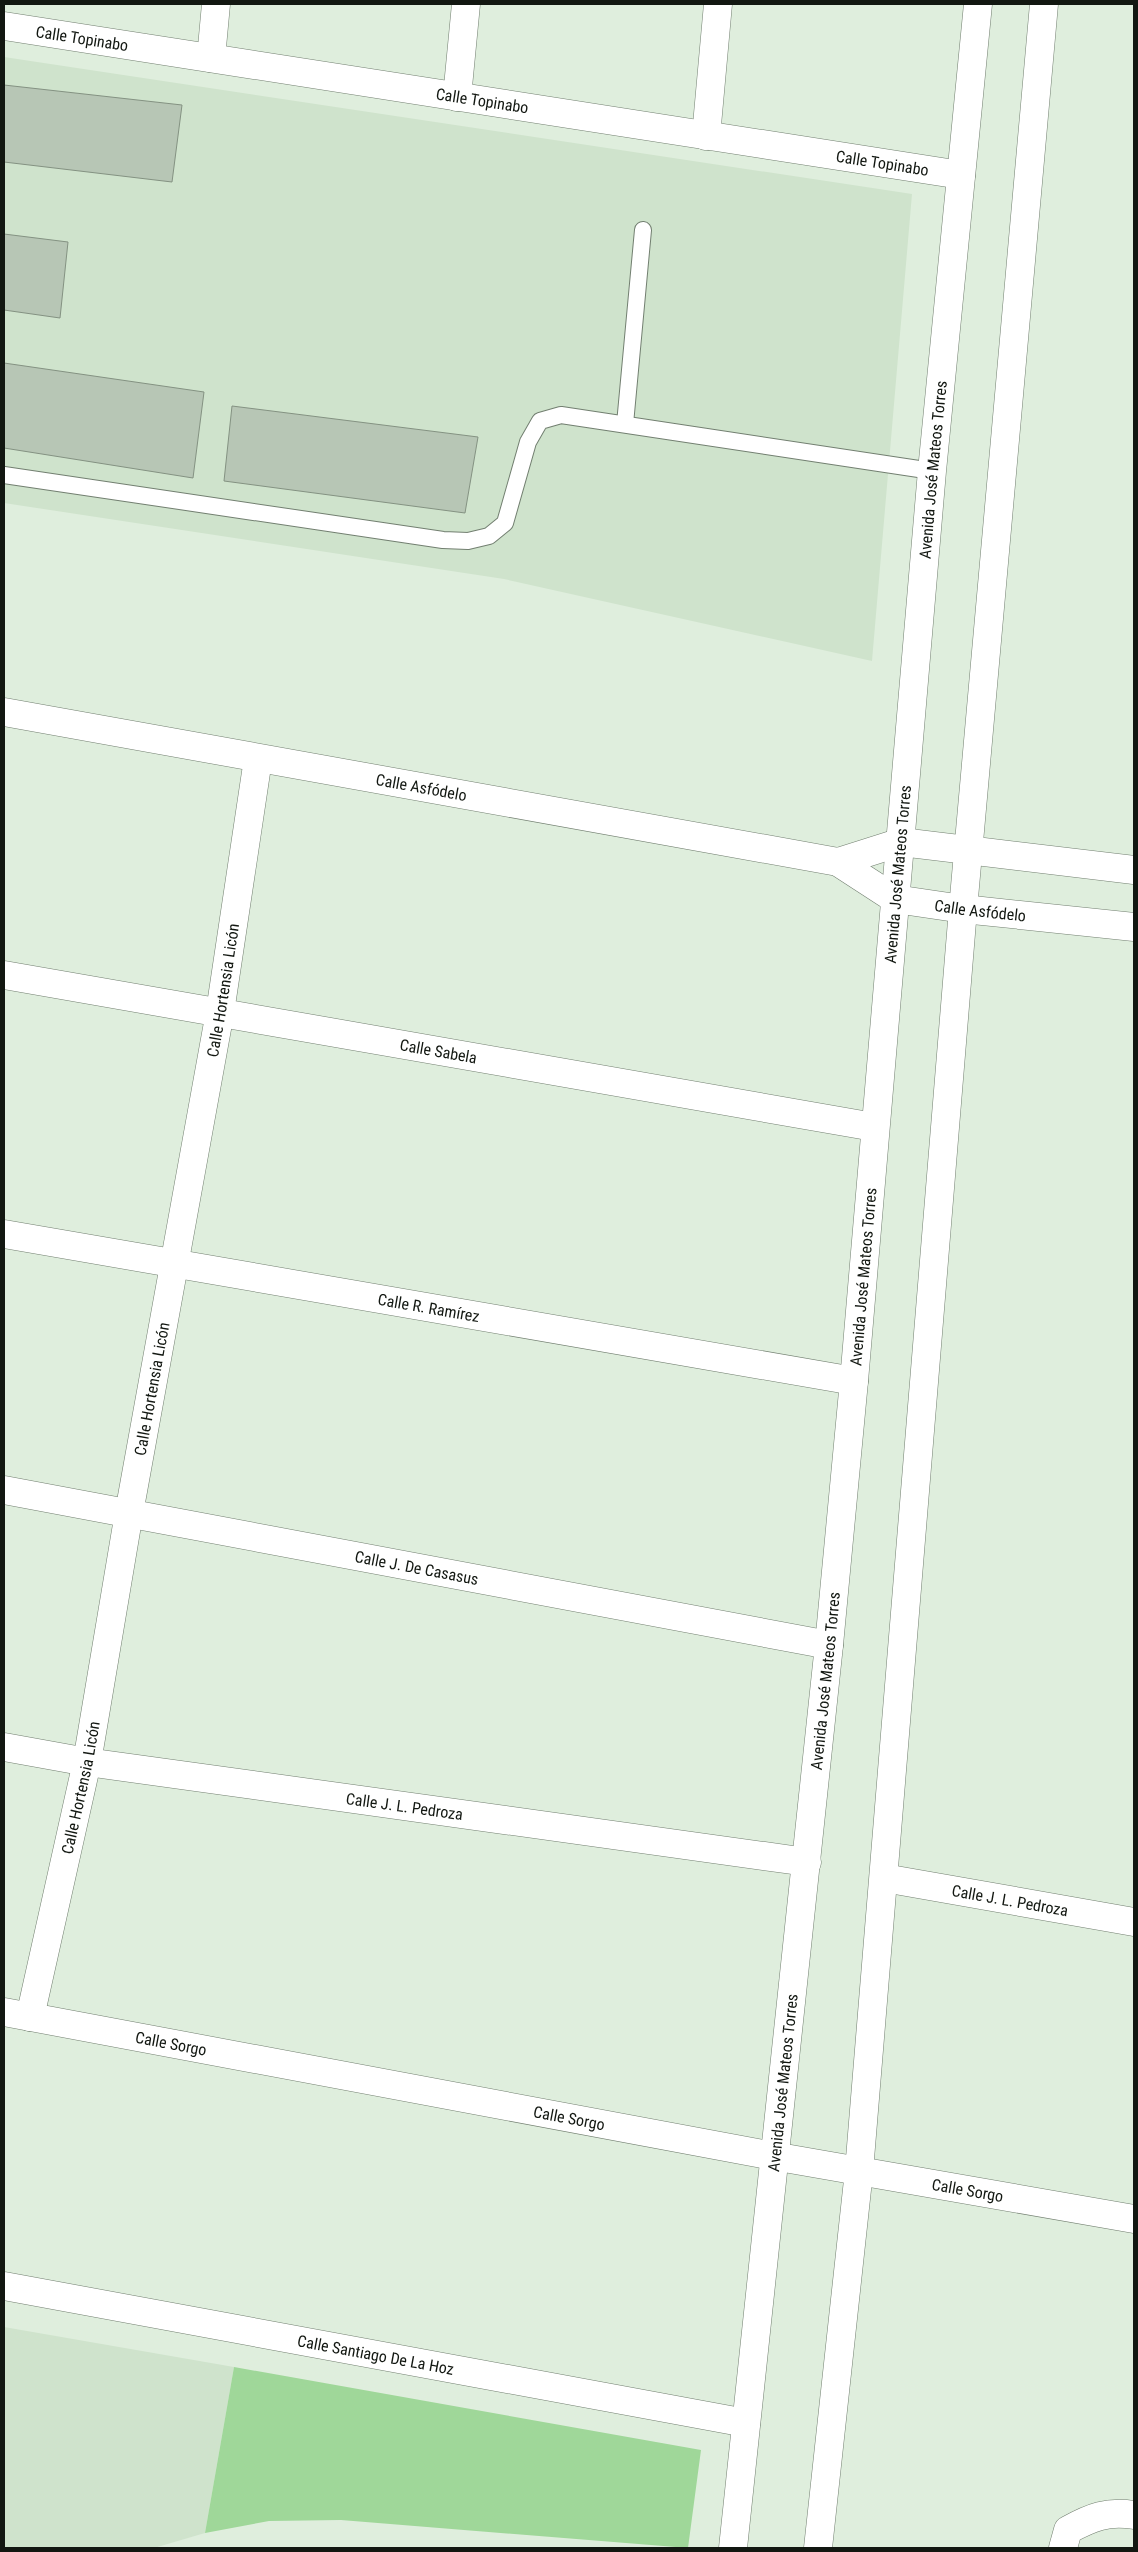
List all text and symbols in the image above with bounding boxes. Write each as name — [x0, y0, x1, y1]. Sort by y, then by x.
street label: Calle Topinabo — [34, 22, 130, 55]
street label: Calle Topinabo — [435, 84, 530, 117]
street label: Calle Topinabo — [835, 146, 930, 179]
street label: Avenida José Mateos Torres — [915, 380, 950, 559]
street label: Calle Asfódelo — [374, 770, 468, 805]
street label: Avenida José Mateos Torres — [880, 784, 915, 964]
street label: Calle Asfódelo — [933, 895, 1027, 925]
street label: Calle Hortensia Licón — [202, 922, 243, 1059]
street label: Calle Sabela — [398, 1035, 478, 1067]
street label: Avenida José Mateos Torres — [846, 1187, 880, 1366]
street label: Calle R. Ramírez — [376, 1289, 481, 1326]
street label: Calle Hortensia Licón — [130, 1321, 173, 1457]
street label: Calle J. De Casasus — [353, 1547, 480, 1588]
street label: Avenida José Mateos Torres — [806, 1591, 843, 1771]
street label: Calle Hortensia Licón — [57, 1720, 103, 1856]
street label: Calle J. L. Pedroza — [345, 1789, 464, 1824]
street label: Calle J. L. Pedroza — [950, 1881, 1070, 1920]
street label: Avenida José Mateos Torres — [764, 1993, 801, 2172]
street label: Calle Sorgo — [134, 2027, 208, 2059]
street label: Calle Sorgo — [532, 2102, 606, 2134]
street label: Calle Sorgo — [930, 2174, 1005, 2206]
street label: Calle Santiago De La Hoz — [296, 2331, 456, 2378]

